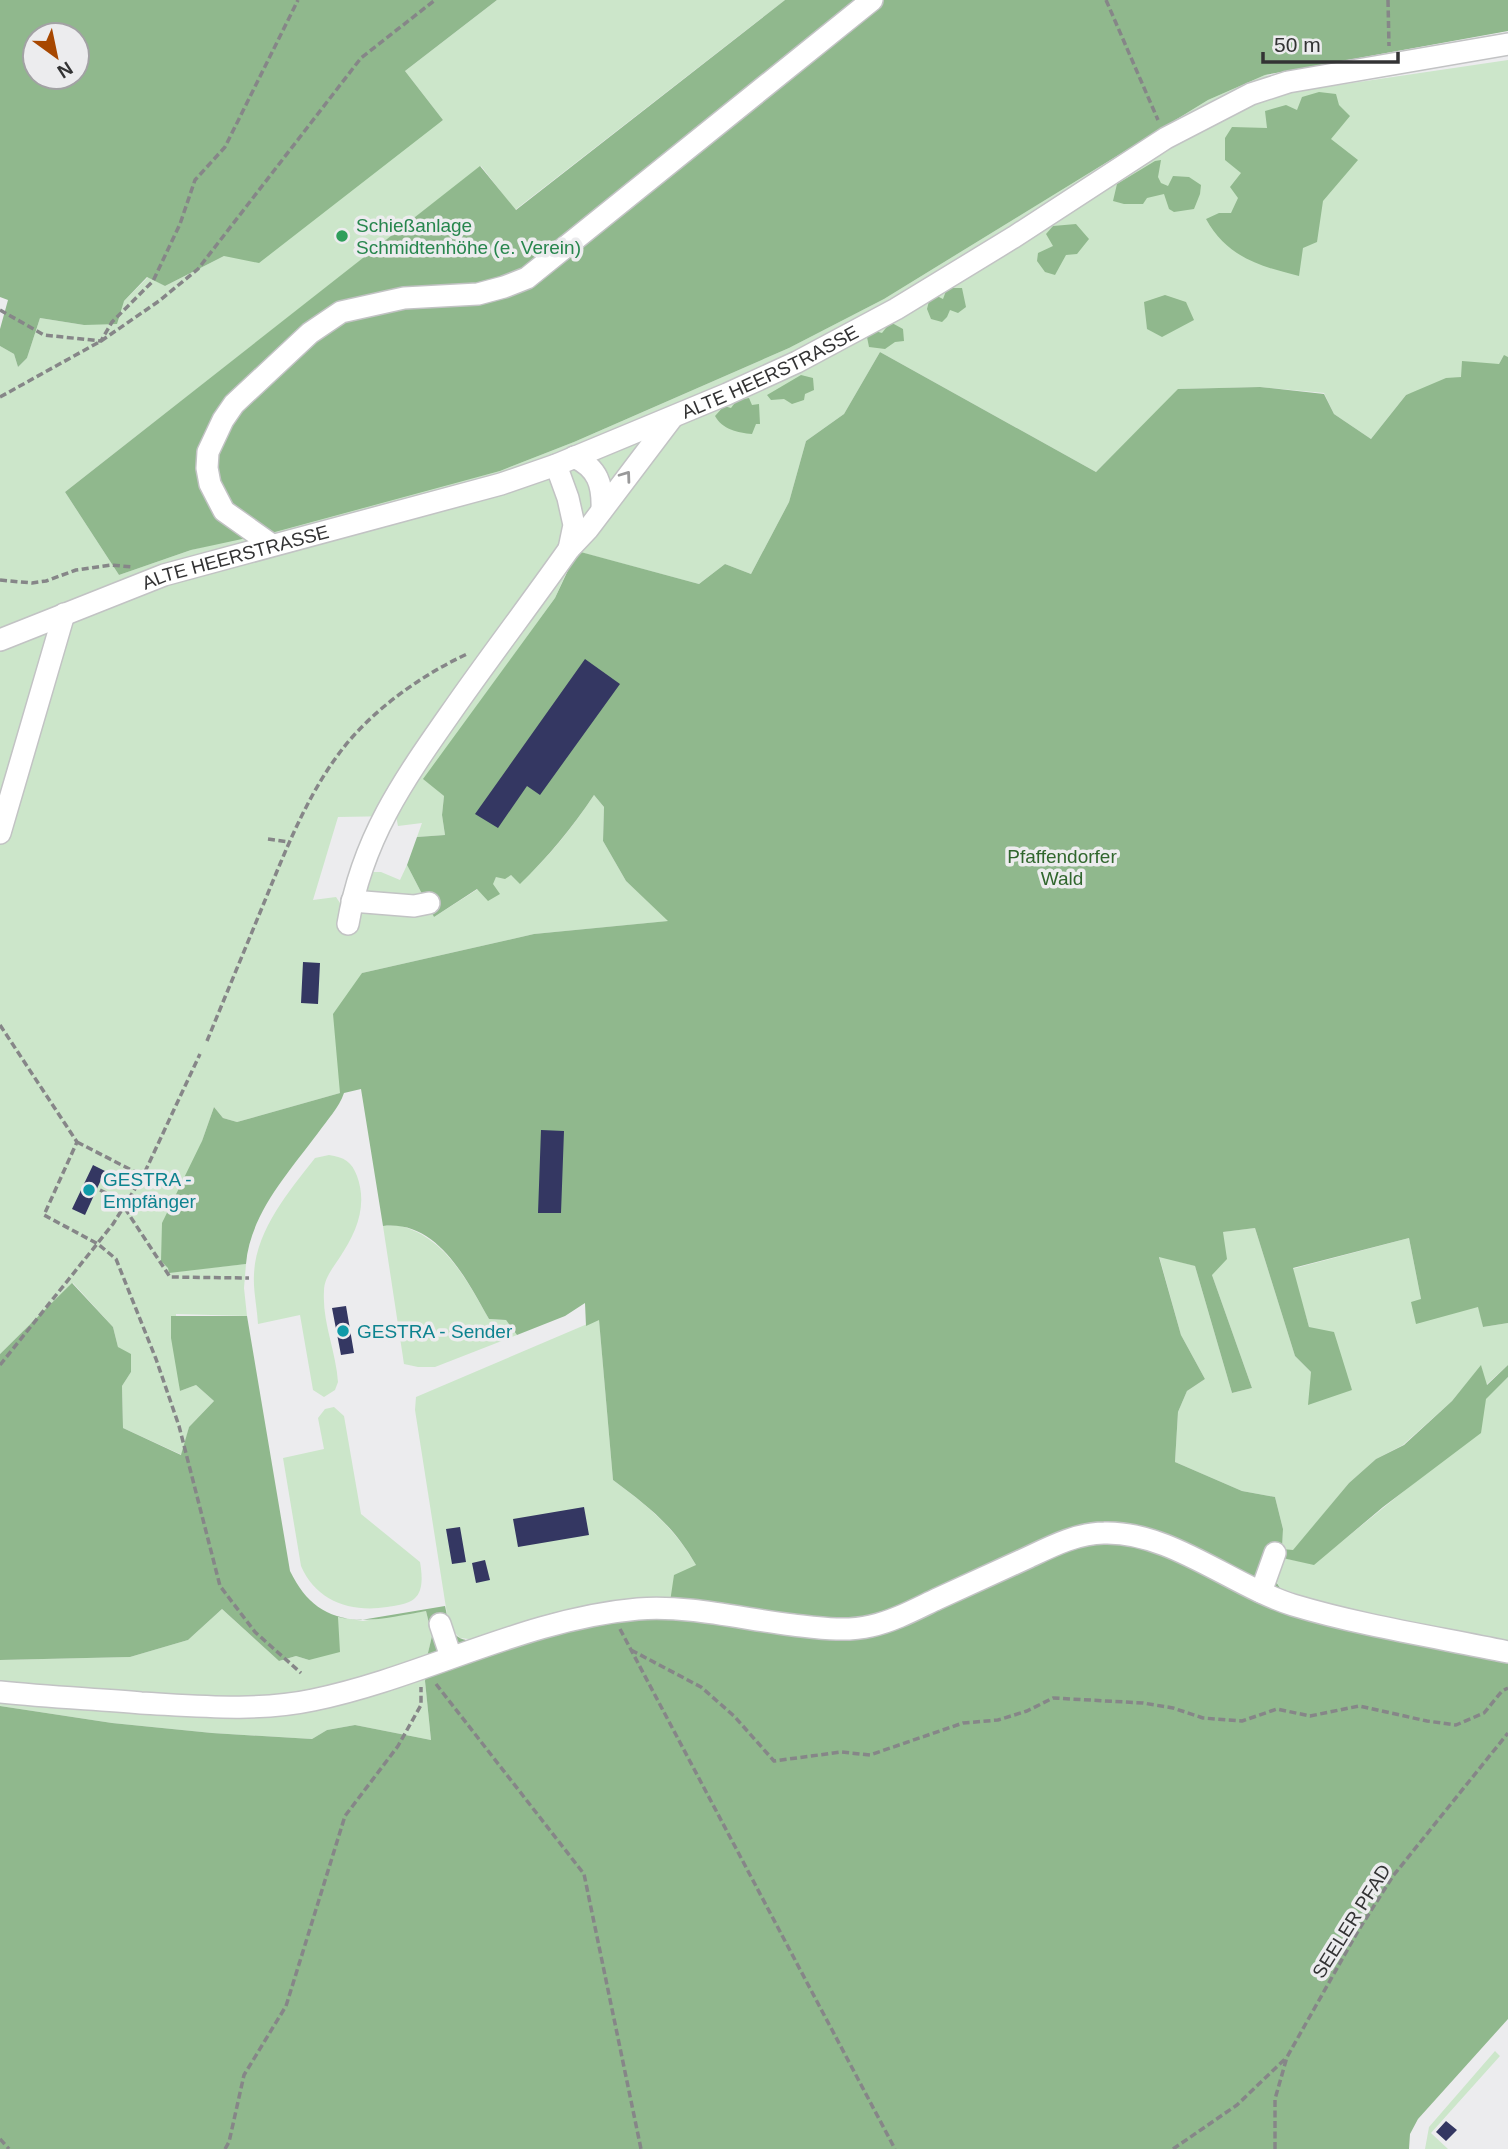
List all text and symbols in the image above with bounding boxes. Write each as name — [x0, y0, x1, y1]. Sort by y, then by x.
north arrow — [21, 21, 91, 91]
scale bar — [1263, 21, 1398, 65]
text: 50 m — [1274, 33, 1321, 56]
text: N — [54, 57, 76, 82]
place label: Schießanlage Schmidtenhöhe (e. Verein) — [356, 215, 581, 258]
marker: Schießanlage Schmidtenhöhe (e. Verein) — [334, 228, 350, 244]
street label: ALTE HEERSTRASSE — [679, 321, 862, 423]
one-way arrow — [618, 472, 631, 484]
street label: ALTE HEERSTRASSE — [139, 521, 331, 594]
park label: Pfaffendorfer Wald — [1007, 846, 1117, 889]
place label: GESTRA - Empfänger — [103, 1169, 197, 1212]
marker: GESTRA - Empfänger — [81, 1182, 97, 1198]
place label: GESTRA - Sender — [357, 1321, 513, 1342]
marker: GESTRA - Sender — [335, 1323, 351, 1339]
street label: SEELER PFAD — [1308, 1861, 1395, 1982]

